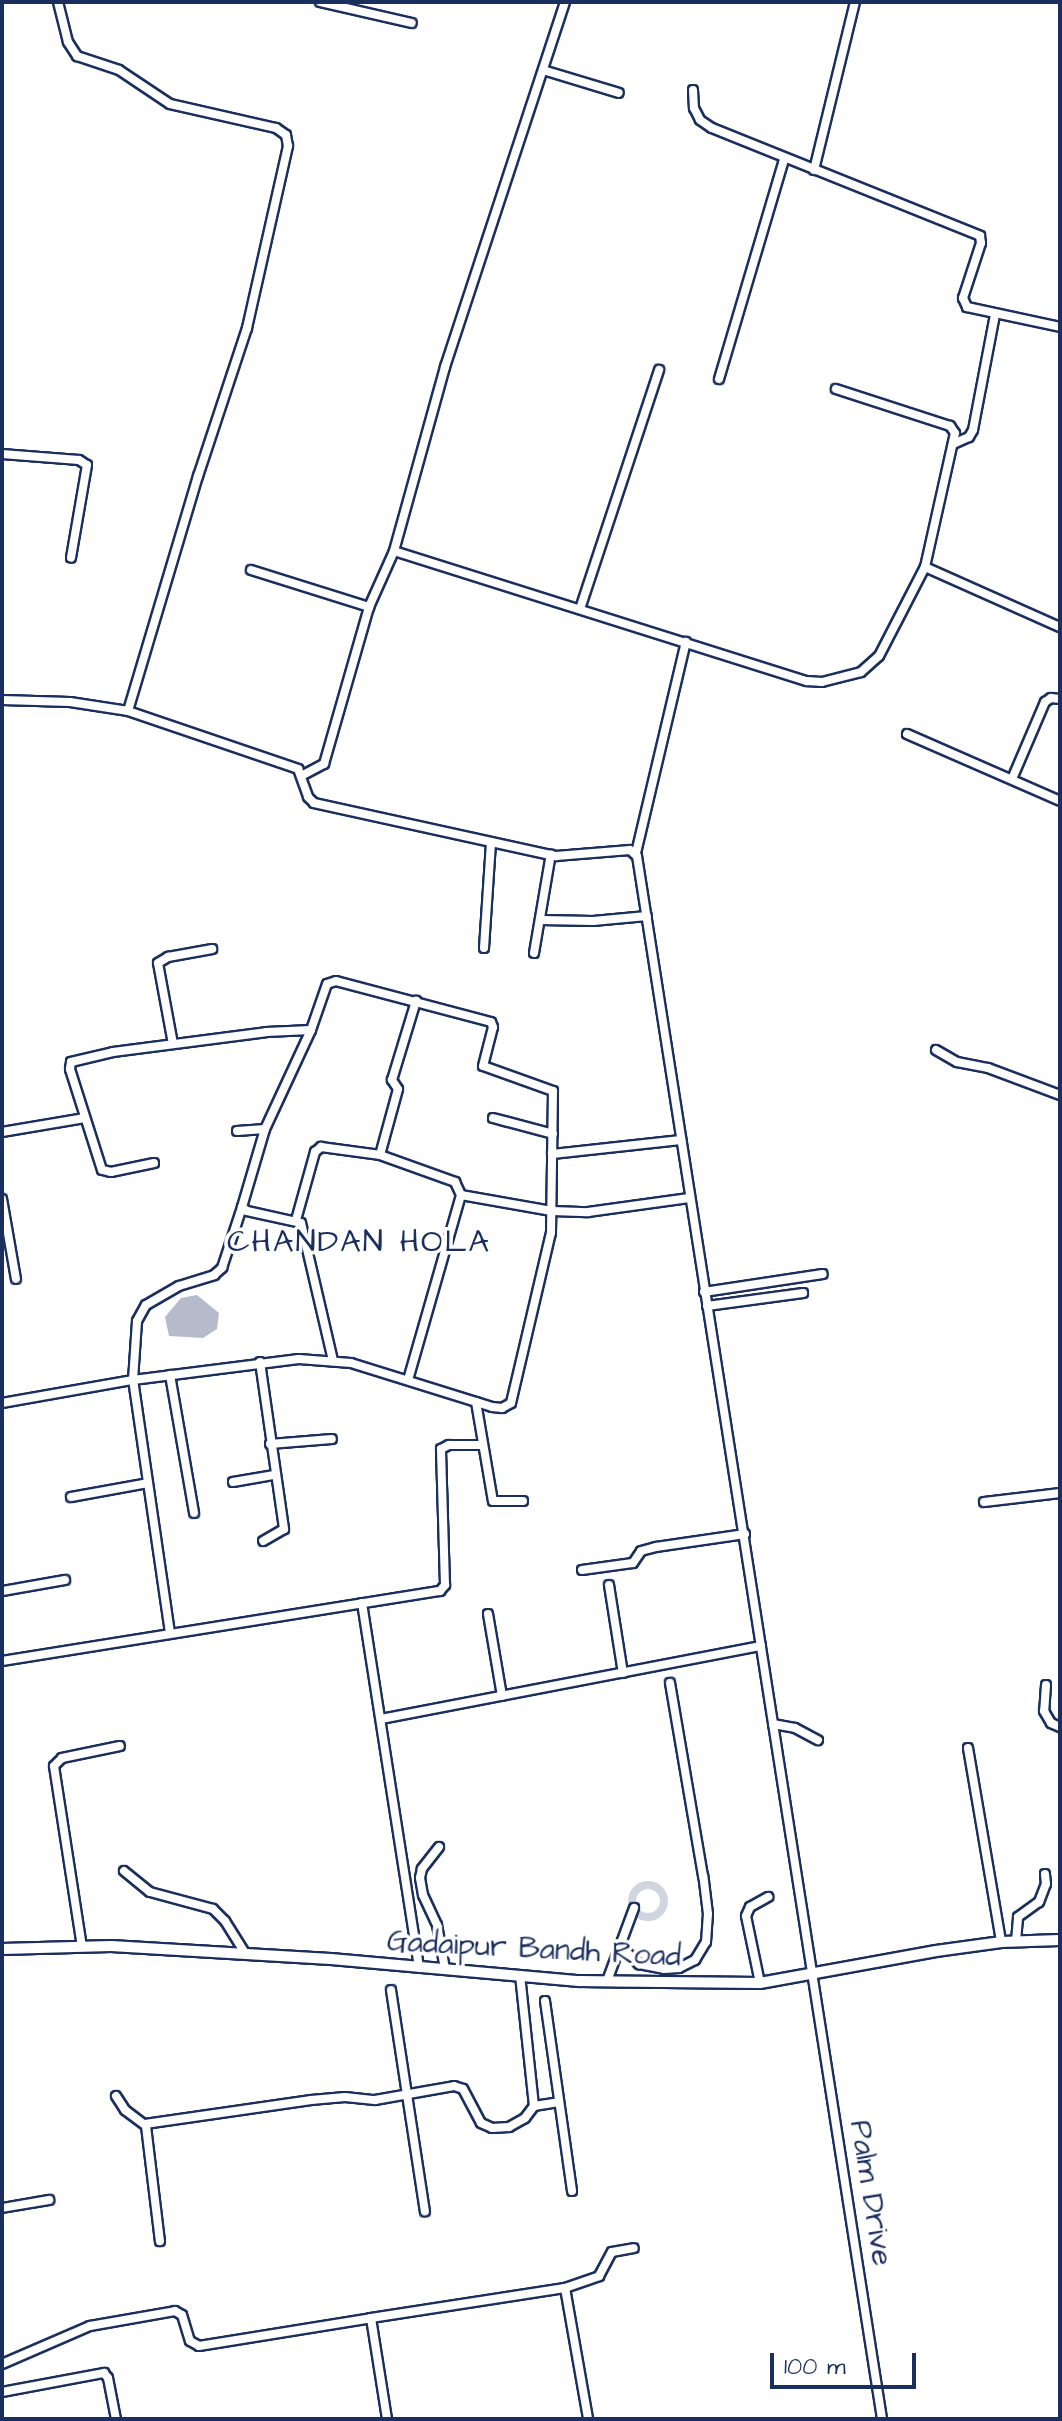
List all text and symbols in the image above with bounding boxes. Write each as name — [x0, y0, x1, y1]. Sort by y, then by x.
district label: CHANDAN HOLA — [227, 1223, 491, 1261]
street label: Gadaipur Bandh Road — [386, 1923, 682, 1975]
street label: Palm Drive — [842, 2118, 900, 2268]
scale bar — [774, 2337, 920, 2387]
text: 100 m — [784, 2350, 846, 2384]

